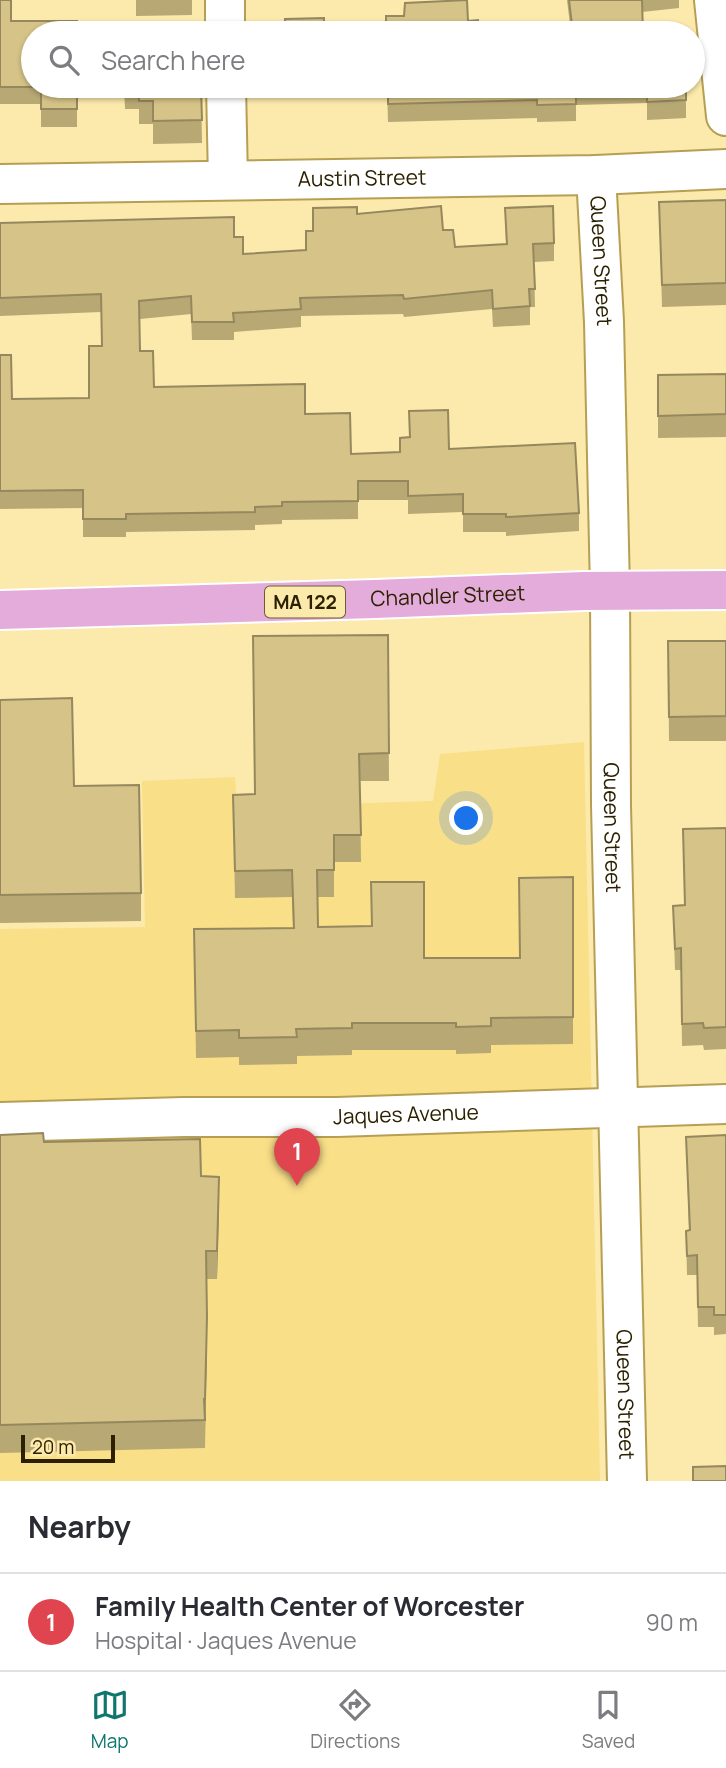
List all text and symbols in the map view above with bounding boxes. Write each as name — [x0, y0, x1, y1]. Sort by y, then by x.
search box — [21, 21, 705, 98]
icon: search — [45, 41, 83, 79]
text: Search here — [101, 42, 246, 78]
street label: Austin Street — [297, 163, 426, 193]
street label: Queen Street — [584, 195, 619, 327]
street label: Chandler Street — [370, 578, 526, 612]
road number: MA 122 — [265, 586, 345, 618]
street label: Queen Street — [598, 762, 628, 893]
your location — [449, 801, 483, 835]
street label: Jaques Avenue — [333, 1097, 479, 1130]
pin: 1 — [274, 1128, 320, 1186]
street label: Queen Street — [610, 1329, 641, 1460]
scale bar — [21, 1432, 116, 1464]
text: 20 m — [32, 1434, 74, 1460]
text: Nearby — [28, 1506, 131, 1547]
text: Family Health Center of Worcester — [95, 1588, 524, 1624]
text: 1 — [46, 1606, 56, 1638]
text: 90 m — [646, 1606, 698, 1638]
text: Hospital · Jaques Avenue — [95, 1624, 357, 1656]
tab: Map — [91, 1686, 129, 1754]
tab: Directions — [310, 1686, 400, 1754]
tab: Saved — [582, 1686, 635, 1754]

